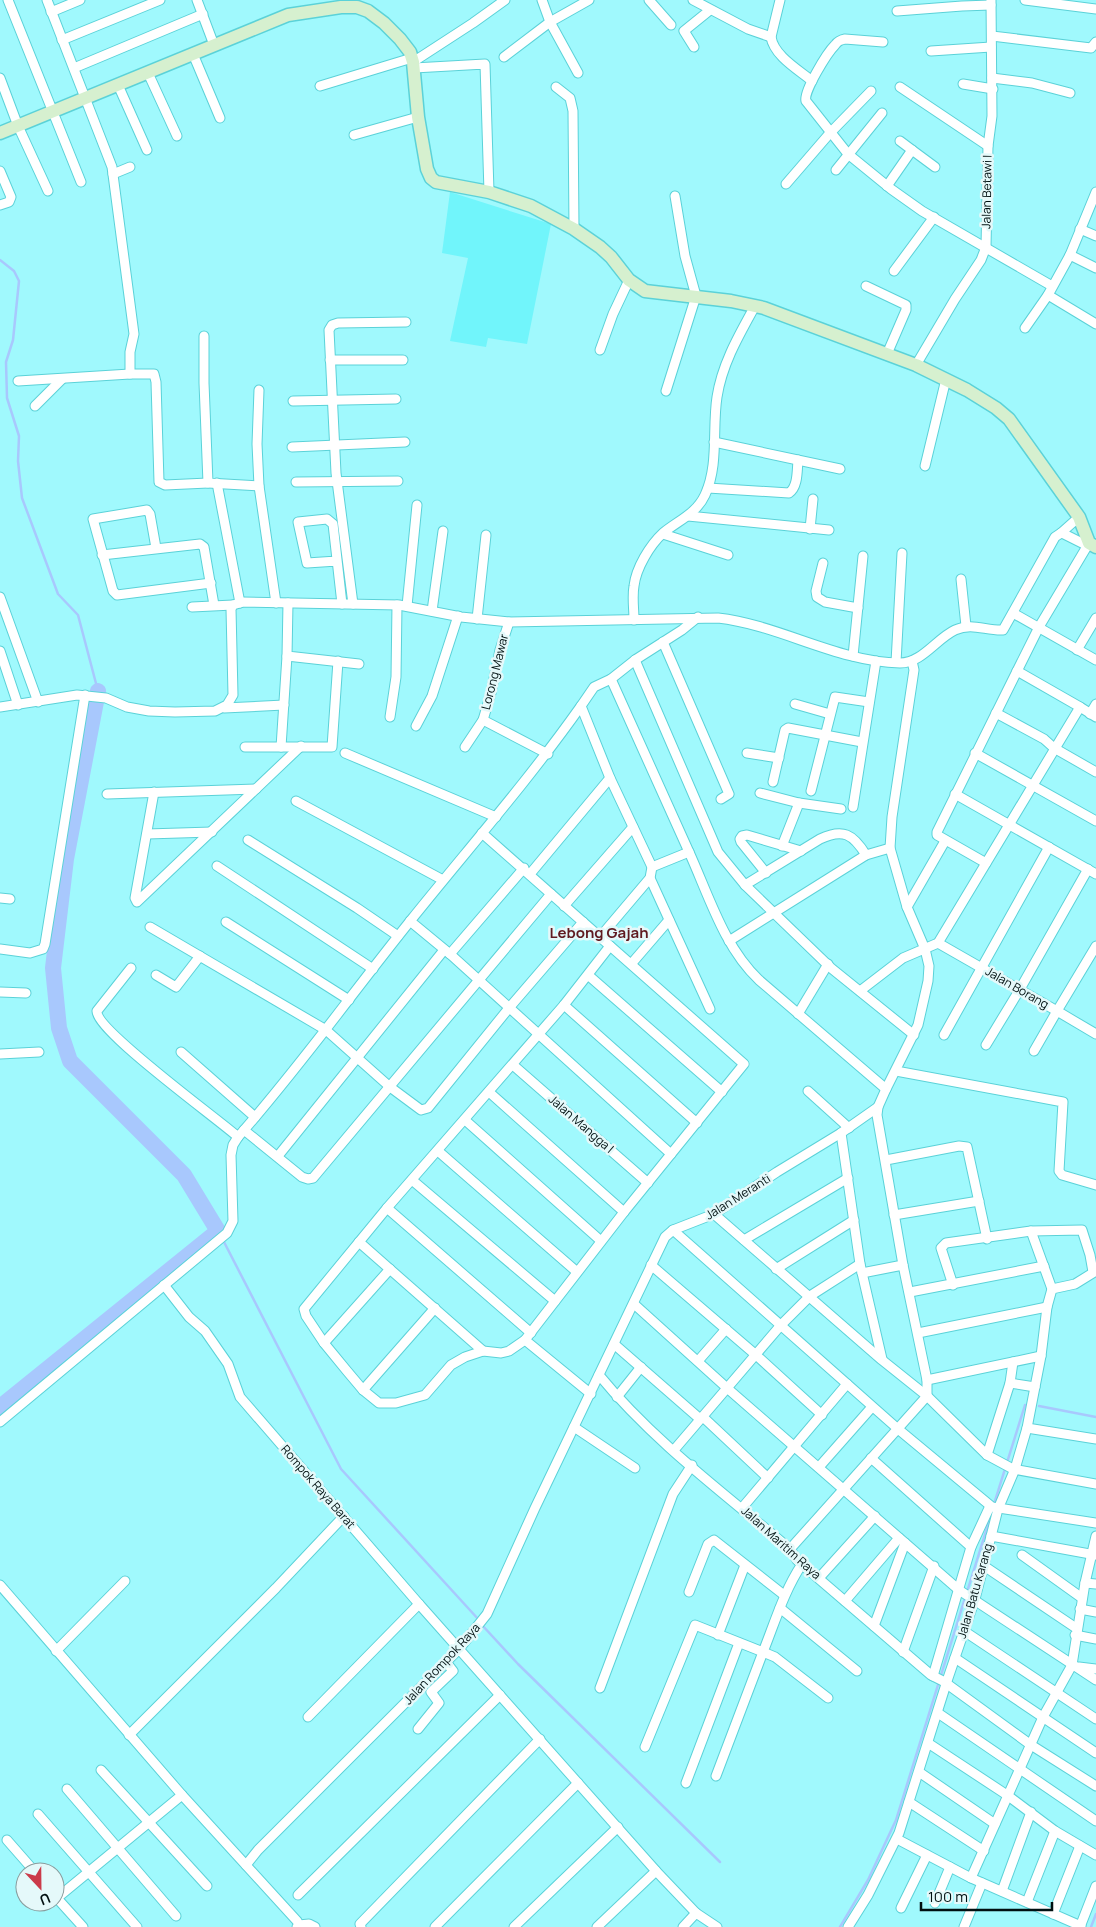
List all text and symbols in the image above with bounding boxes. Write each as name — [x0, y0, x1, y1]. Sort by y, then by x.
street label: Jalan Betawi I — [977, 155, 996, 229]
street label: Lorong Mawar — [477, 632, 512, 712]
district label: Lebong Gajah — [549, 922, 649, 943]
street label: Jalan Borang — [982, 963, 1052, 1013]
street label: Jalan Mangga I — [545, 1091, 618, 1157]
street label: Jalan Meranti — [702, 1170, 774, 1223]
street label: Rompok Raya Barat — [277, 1441, 360, 1532]
street label: Jalan Maritim Raya — [738, 1502, 825, 1583]
street label: Jalan Batu Karang — [953, 1541, 996, 1640]
street label: Jalan Rompok Raya — [400, 1619, 484, 1708]
north arrow — [15, 1862, 65, 1912]
scale bar — [921, 1880, 1052, 1912]
text: 100 m — [928, 1886, 968, 1907]
text: U — [37, 1889, 53, 1910]

